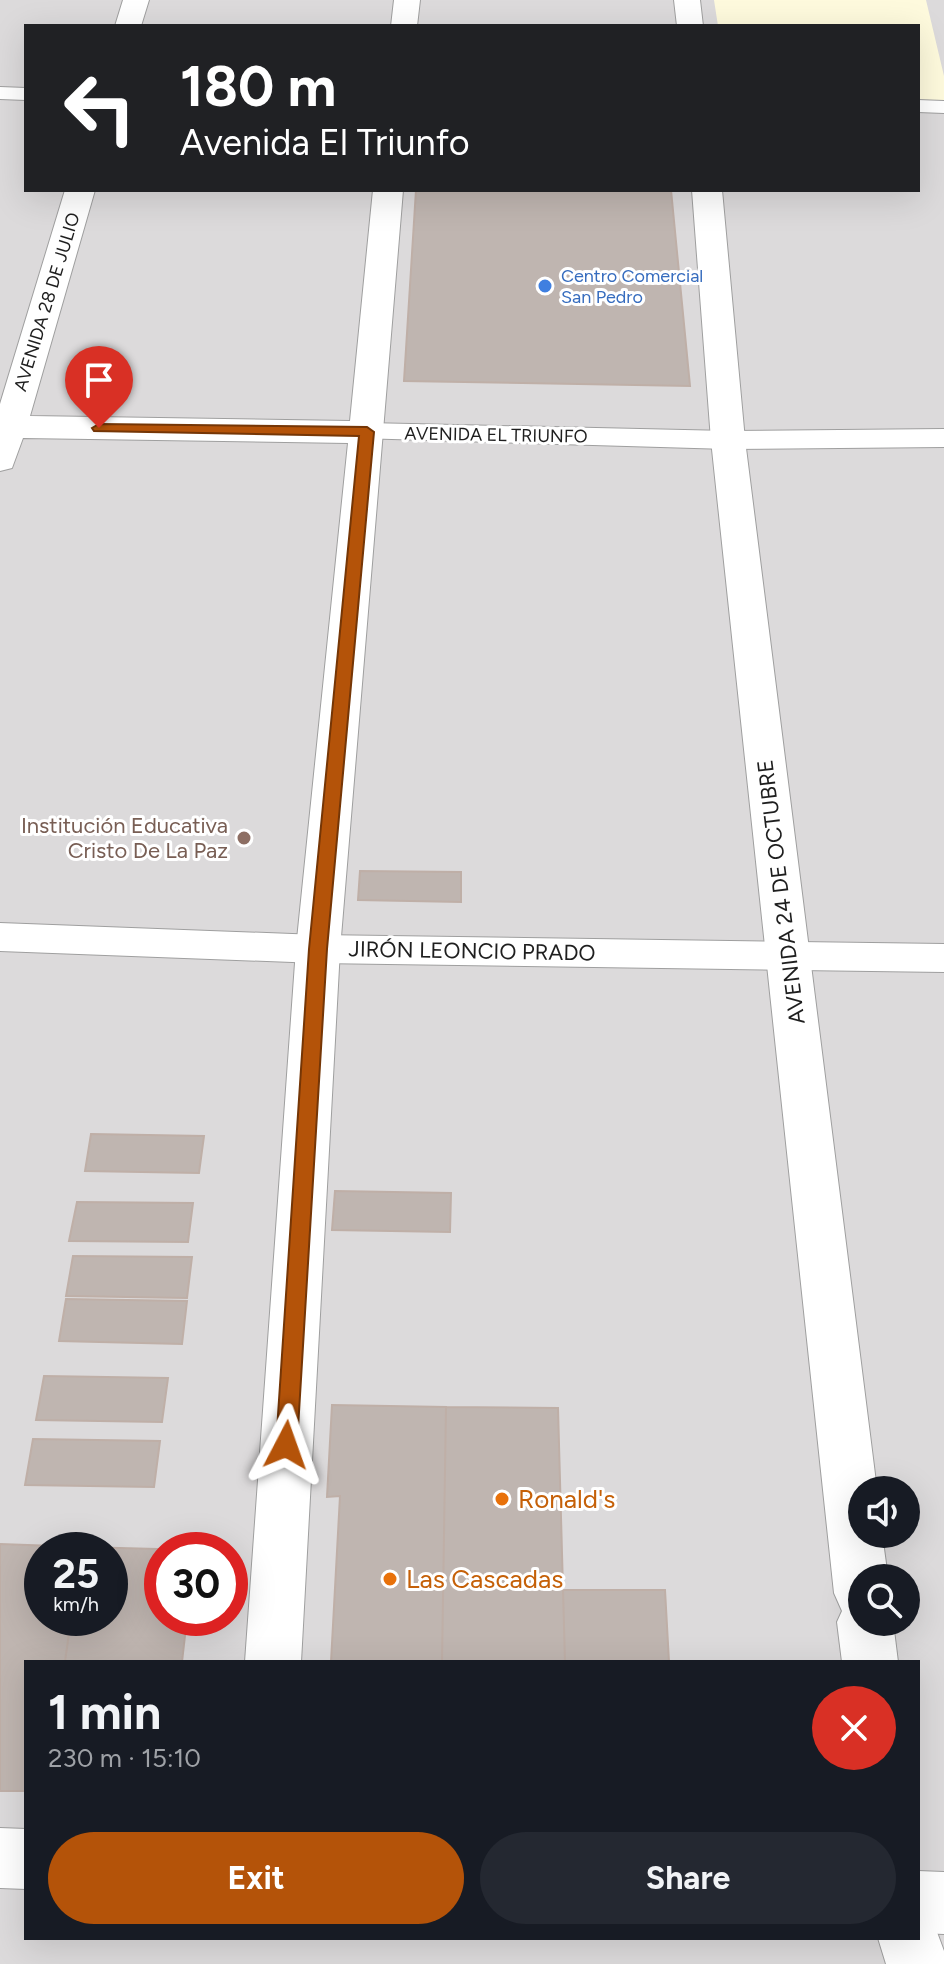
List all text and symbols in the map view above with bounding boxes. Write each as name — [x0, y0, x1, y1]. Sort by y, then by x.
text: 180 m — [180, 53, 336, 120]
icon: left — [48, 56, 152, 160]
text: Avenida El Triunfo — [180, 121, 470, 164]
street label: AVENIDA 28 DE JULIO — [9, 210, 85, 394]
place label: Centro Comercial San Pedro — [561, 265, 703, 308]
marker: Centro Comercial San Pedro — [536, 277, 554, 295]
pin — [65, 346, 133, 428]
icon: arrive — [77, 358, 121, 402]
street label: AVENIDA EL TRIUNFO — [404, 422, 588, 448]
street label: AVENIDA 24 DE OCTUBRE — [751, 758, 811, 1026]
place label: Institución Educativa Cristo De La Paz — [21, 812, 228, 864]
marker: Institución Educativa Cristo De La Paz — [235, 829, 253, 847]
street label: JIRÓN LEONCIO PRADO — [348, 935, 596, 967]
position arrow — [244, 1403, 328, 1487]
map controls — [848, 1476, 920, 1636]
button: sound — [848, 1476, 920, 1548]
place label: Ronald's — [518, 1483, 615, 1515]
marker: Ronald's — [493, 1490, 511, 1508]
speed limit sign: 30 — [144, 1532, 248, 1636]
text: 25 — [53, 1550, 99, 1598]
place label: Las Cascadas — [406, 1563, 563, 1595]
button: search — [848, 1564, 920, 1636]
marker: Las Cascadas — [381, 1570, 399, 1588]
text: km/h — [53, 1592, 99, 1616]
text: 1 min — [48, 1683, 161, 1741]
button: close — [812, 1686, 896, 1770]
text: 230 m · 15:10 — [48, 1742, 201, 1774]
button: Exit — [48, 1832, 464, 1924]
button: Share — [480, 1832, 896, 1924]

